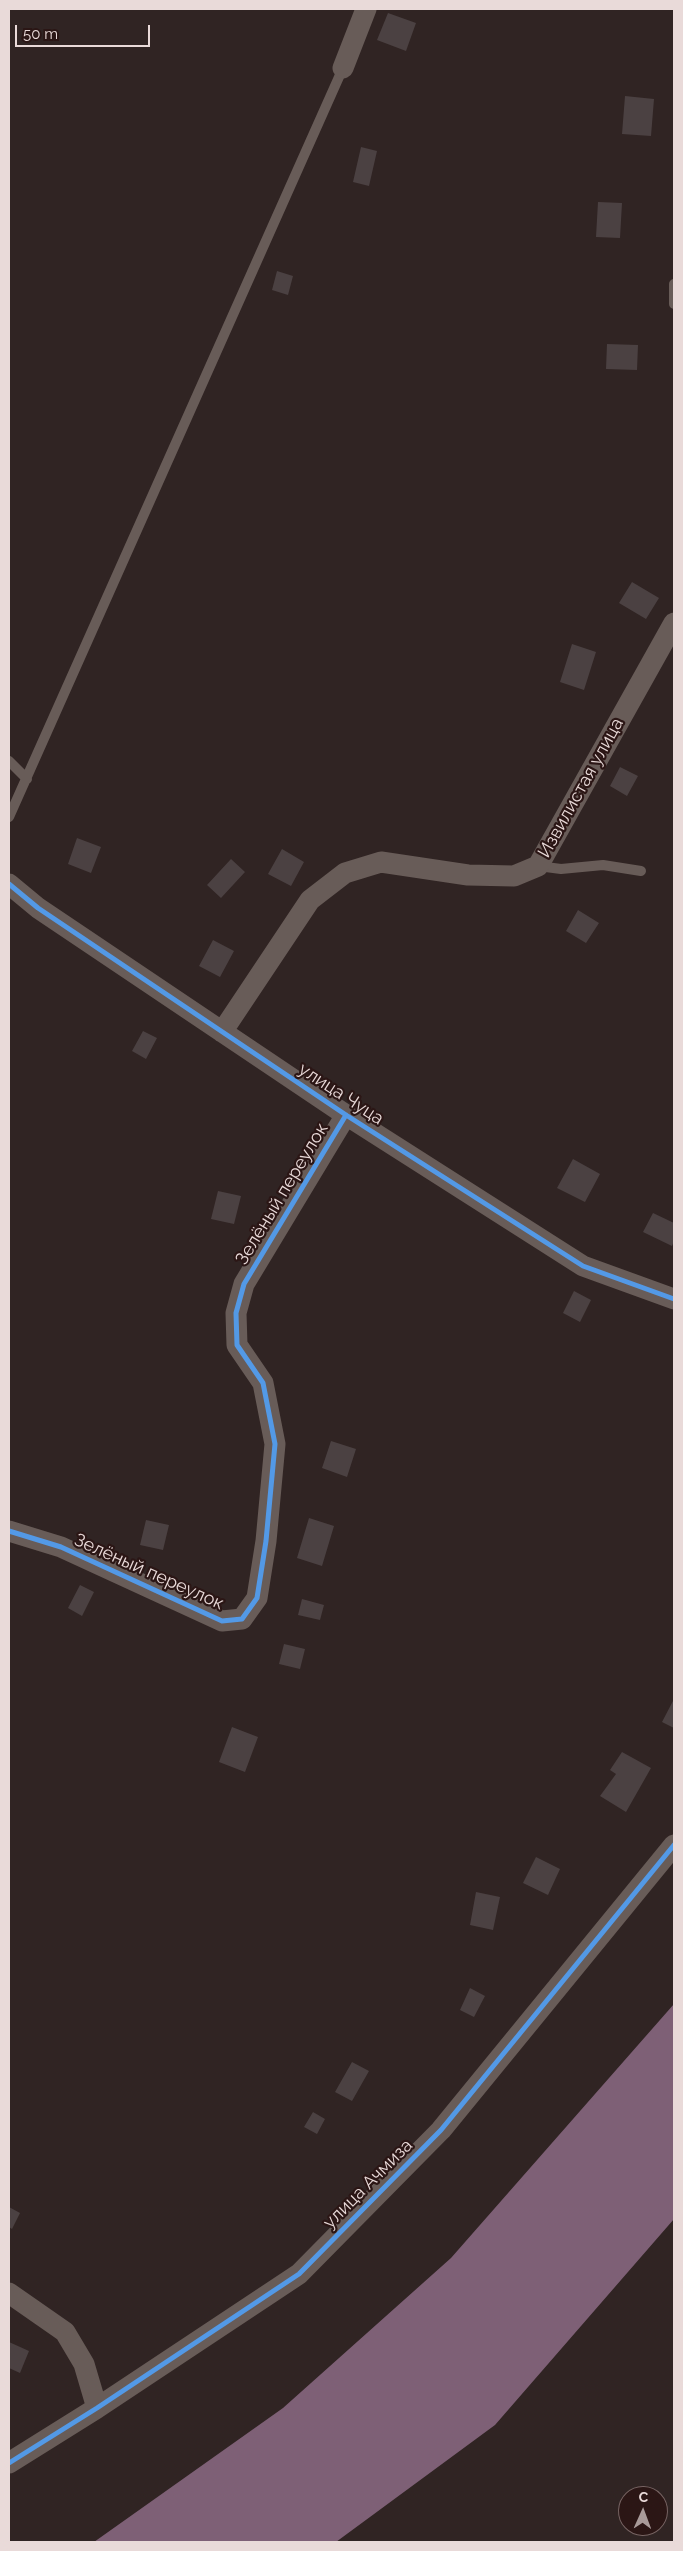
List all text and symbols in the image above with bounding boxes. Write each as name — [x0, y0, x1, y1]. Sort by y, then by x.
scale bar — [18, 15, 152, 47]
text: 50 m — [23, 25, 58, 43]
street label: Извилистая улица — [534, 714, 628, 862]
street label: улица Чуца — [294, 1059, 388, 1129]
street label: Зелёный переулок — [231, 1119, 333, 1269]
street label: Зелёный переулок — [71, 1529, 227, 1615]
street label: улица Ачмиза — [319, 2135, 417, 2233]
north arrow — [618, 2486, 668, 2536]
text: С — [638, 2489, 649, 2505]

